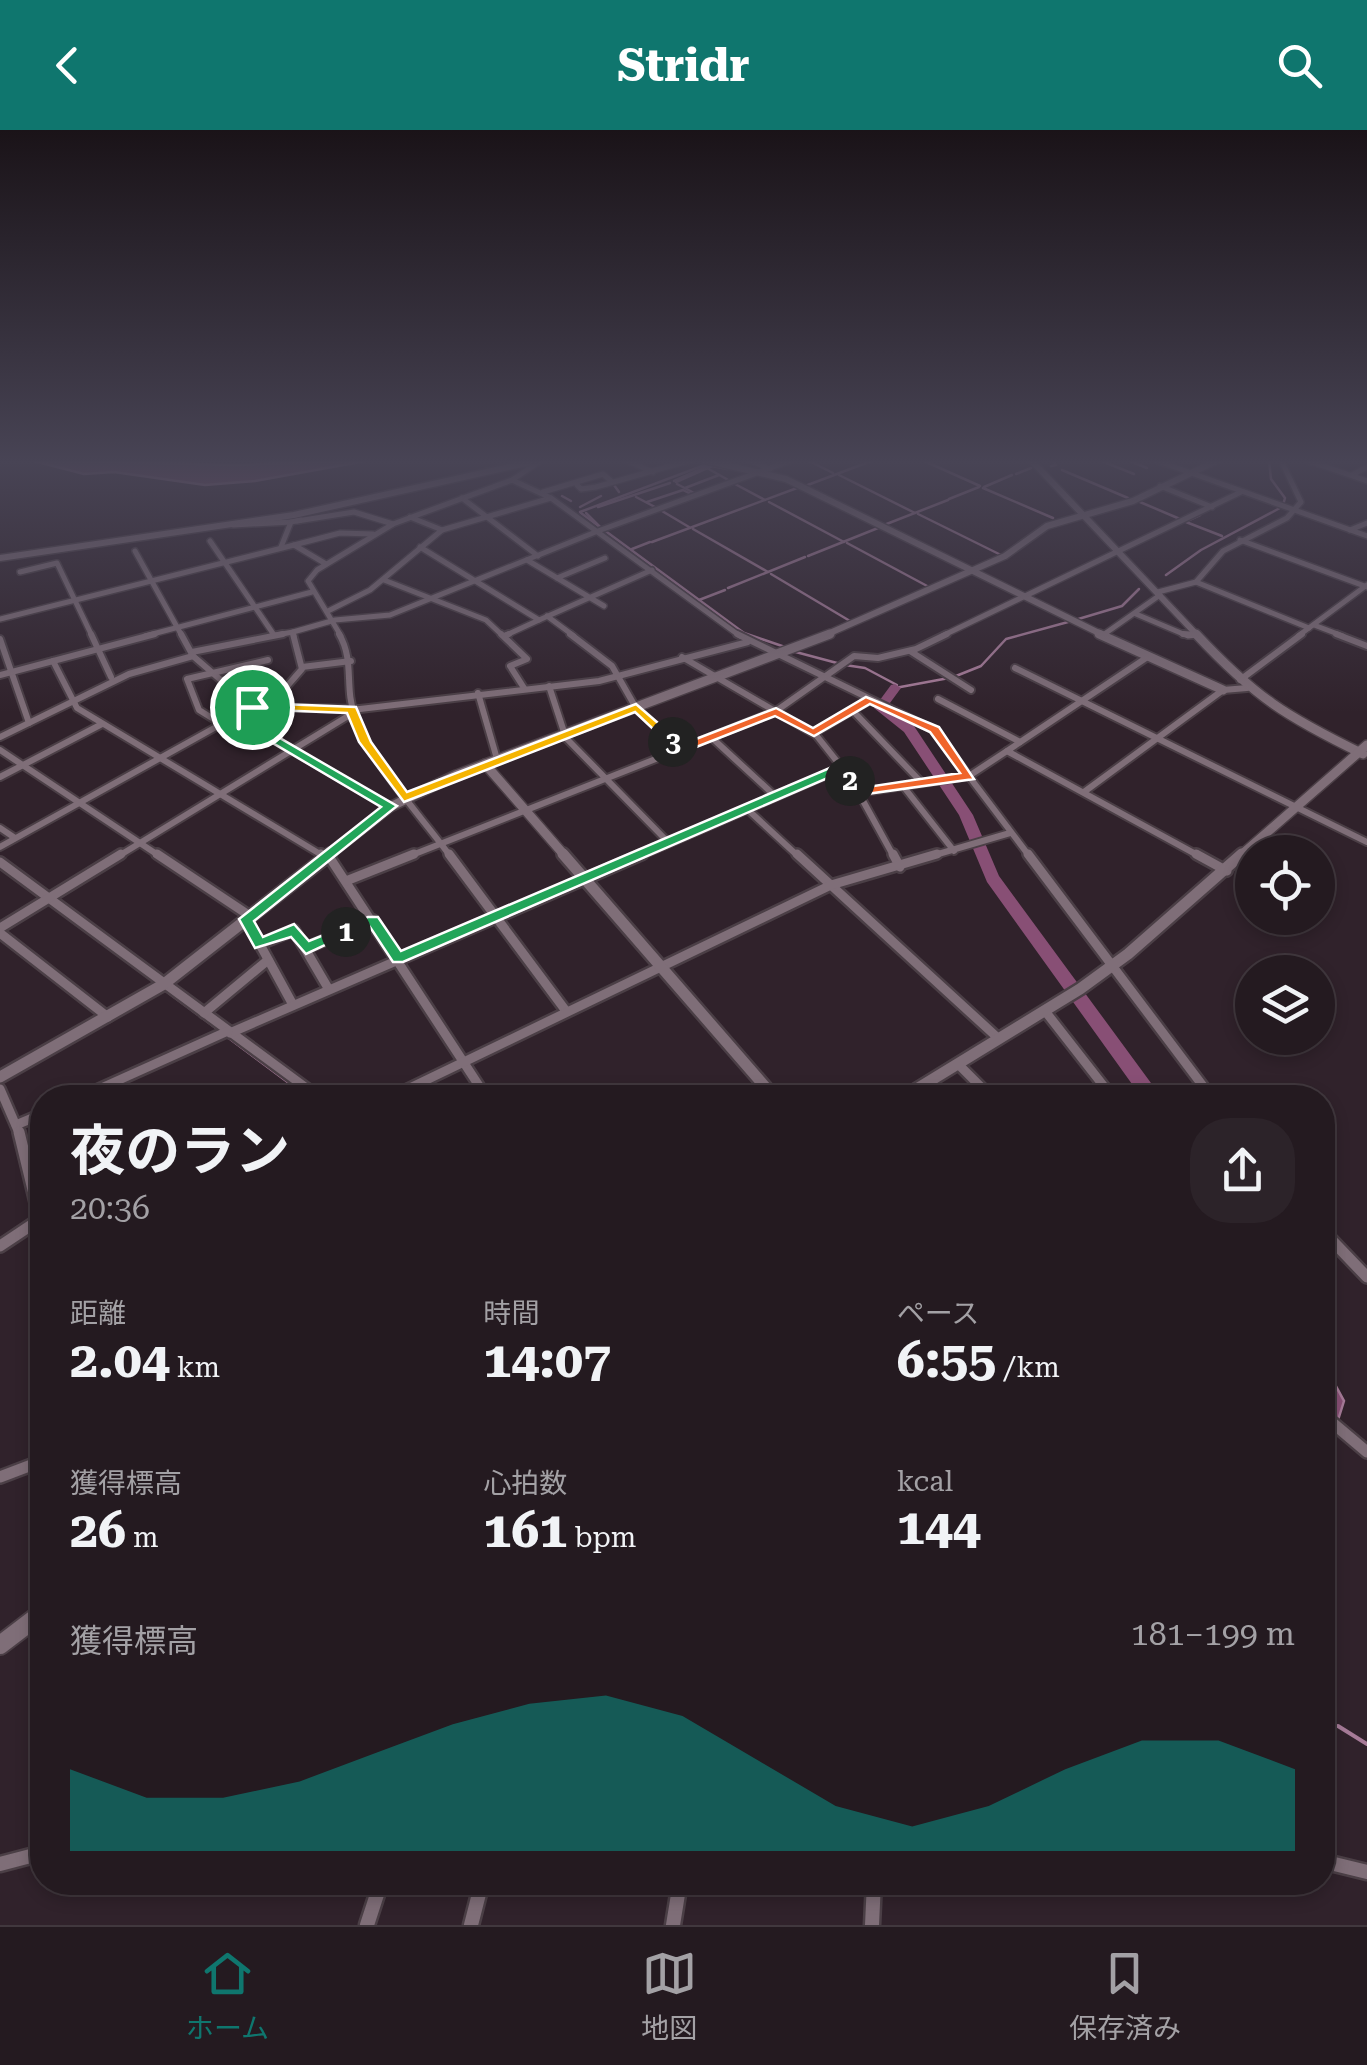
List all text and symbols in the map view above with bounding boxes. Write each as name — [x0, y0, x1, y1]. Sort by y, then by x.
icon: back — [40, 38, 95, 93]
icon: search — [1272, 38, 1327, 93]
text: Stridr — [617, 39, 750, 92]
pin — [210, 665, 295, 750]
icon: arrive — [225, 680, 280, 735]
pin: 3 — [648, 717, 698, 767]
text: 3 — [665, 725, 681, 758]
pin: 2 — [825, 756, 875, 806]
text: 2 — [842, 764, 858, 797]
map controls — [1235, 835, 1335, 1055]
button: locate — [1235, 835, 1335, 935]
pin: 1 — [321, 907, 371, 957]
text: 1 — [338, 915, 354, 948]
button: layers — [1235, 955, 1335, 1055]
button: share — [1190, 1118, 1295, 1223]
text: 夜のラン — [70, 1119, 290, 1183]
text: 20:36 — [70, 1189, 150, 1227]
text: 距離 — [70, 1297, 126, 1330]
text: 時間 — [483, 1297, 539, 1330]
text: ペース — [897, 1297, 979, 1330]
text: 2.04 — [70, 1331, 170, 1389]
text: 14:07 — [483, 1331, 611, 1389]
text: 6:55 — [897, 1331, 996, 1389]
text: km — [170, 1351, 220, 1384]
text: /km — [996, 1351, 1060, 1384]
text: kcal — [897, 1465, 953, 1498]
text: 獲得標高 — [70, 1467, 182, 1500]
text: 心拍数 — [483, 1467, 567, 1500]
text: 144 — [897, 1498, 981, 1556]
text: 26 — [70, 1501, 126, 1559]
text: 161 — [483, 1501, 567, 1559]
text: m — [126, 1521, 159, 1554]
text: bpm — [567, 1521, 636, 1554]
text: 181–199 m — [1131, 1615, 1295, 1653]
text: 獲得標高 — [70, 1622, 198, 1660]
tab: ホーム — [186, 1946, 269, 2046]
tab: 地図 — [641, 1946, 697, 2046]
tab: 保存済み — [1069, 1946, 1181, 2046]

